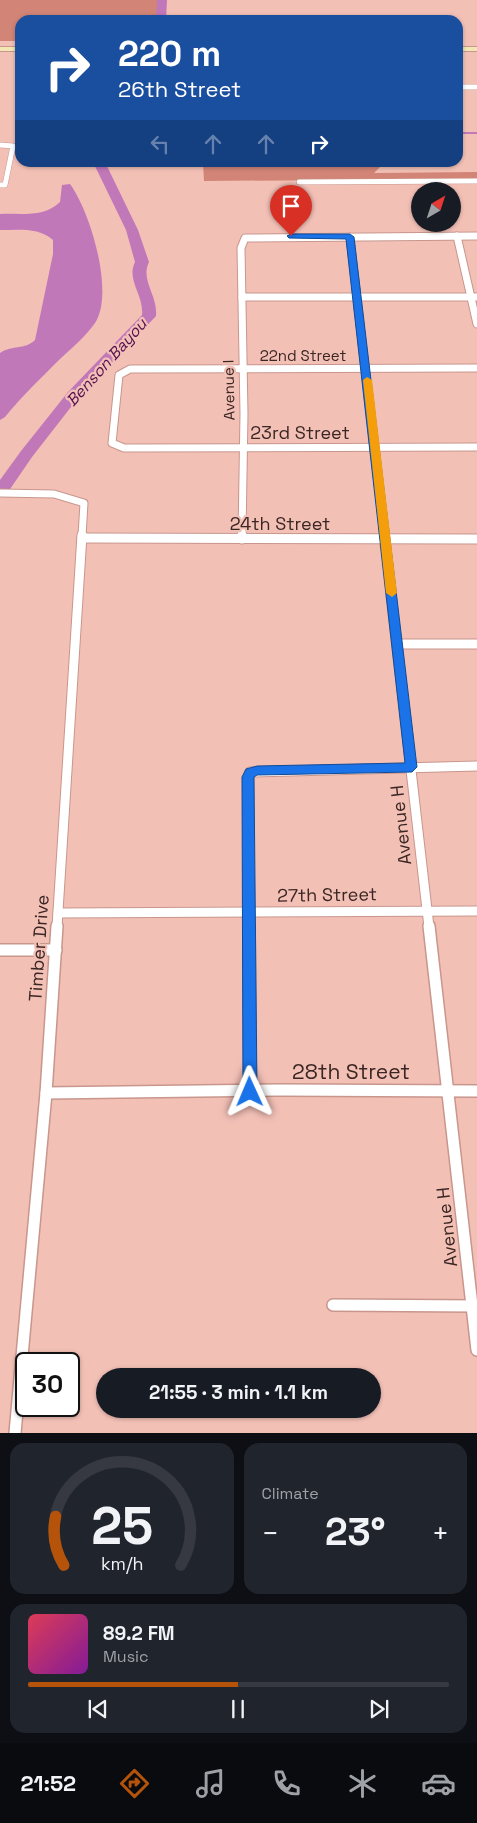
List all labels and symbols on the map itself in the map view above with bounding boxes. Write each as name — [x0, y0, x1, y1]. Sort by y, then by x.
north arrow — [411, 182, 461, 232]
pin — [270, 185, 312, 236]
water label: Benson Bayou — [61, 313, 152, 411]
street label: 22nd Street — [260, 346, 346, 365]
street label: Avenue I — [218, 360, 239, 420]
street label: 23rd Street — [250, 421, 350, 444]
street label: 24th Street — [230, 512, 330, 535]
street label: Avenue H — [385, 784, 416, 866]
street label: 27th Street — [277, 882, 377, 907]
street label: Timber Drive — [23, 894, 54, 1002]
street label: 28th Street — [292, 1058, 410, 1085]
position arrow — [223, 1065, 275, 1117]
street label: Avenue H — [431, 1186, 462, 1268]
speed limit sign: 30 — [15, 1352, 80, 1417]

